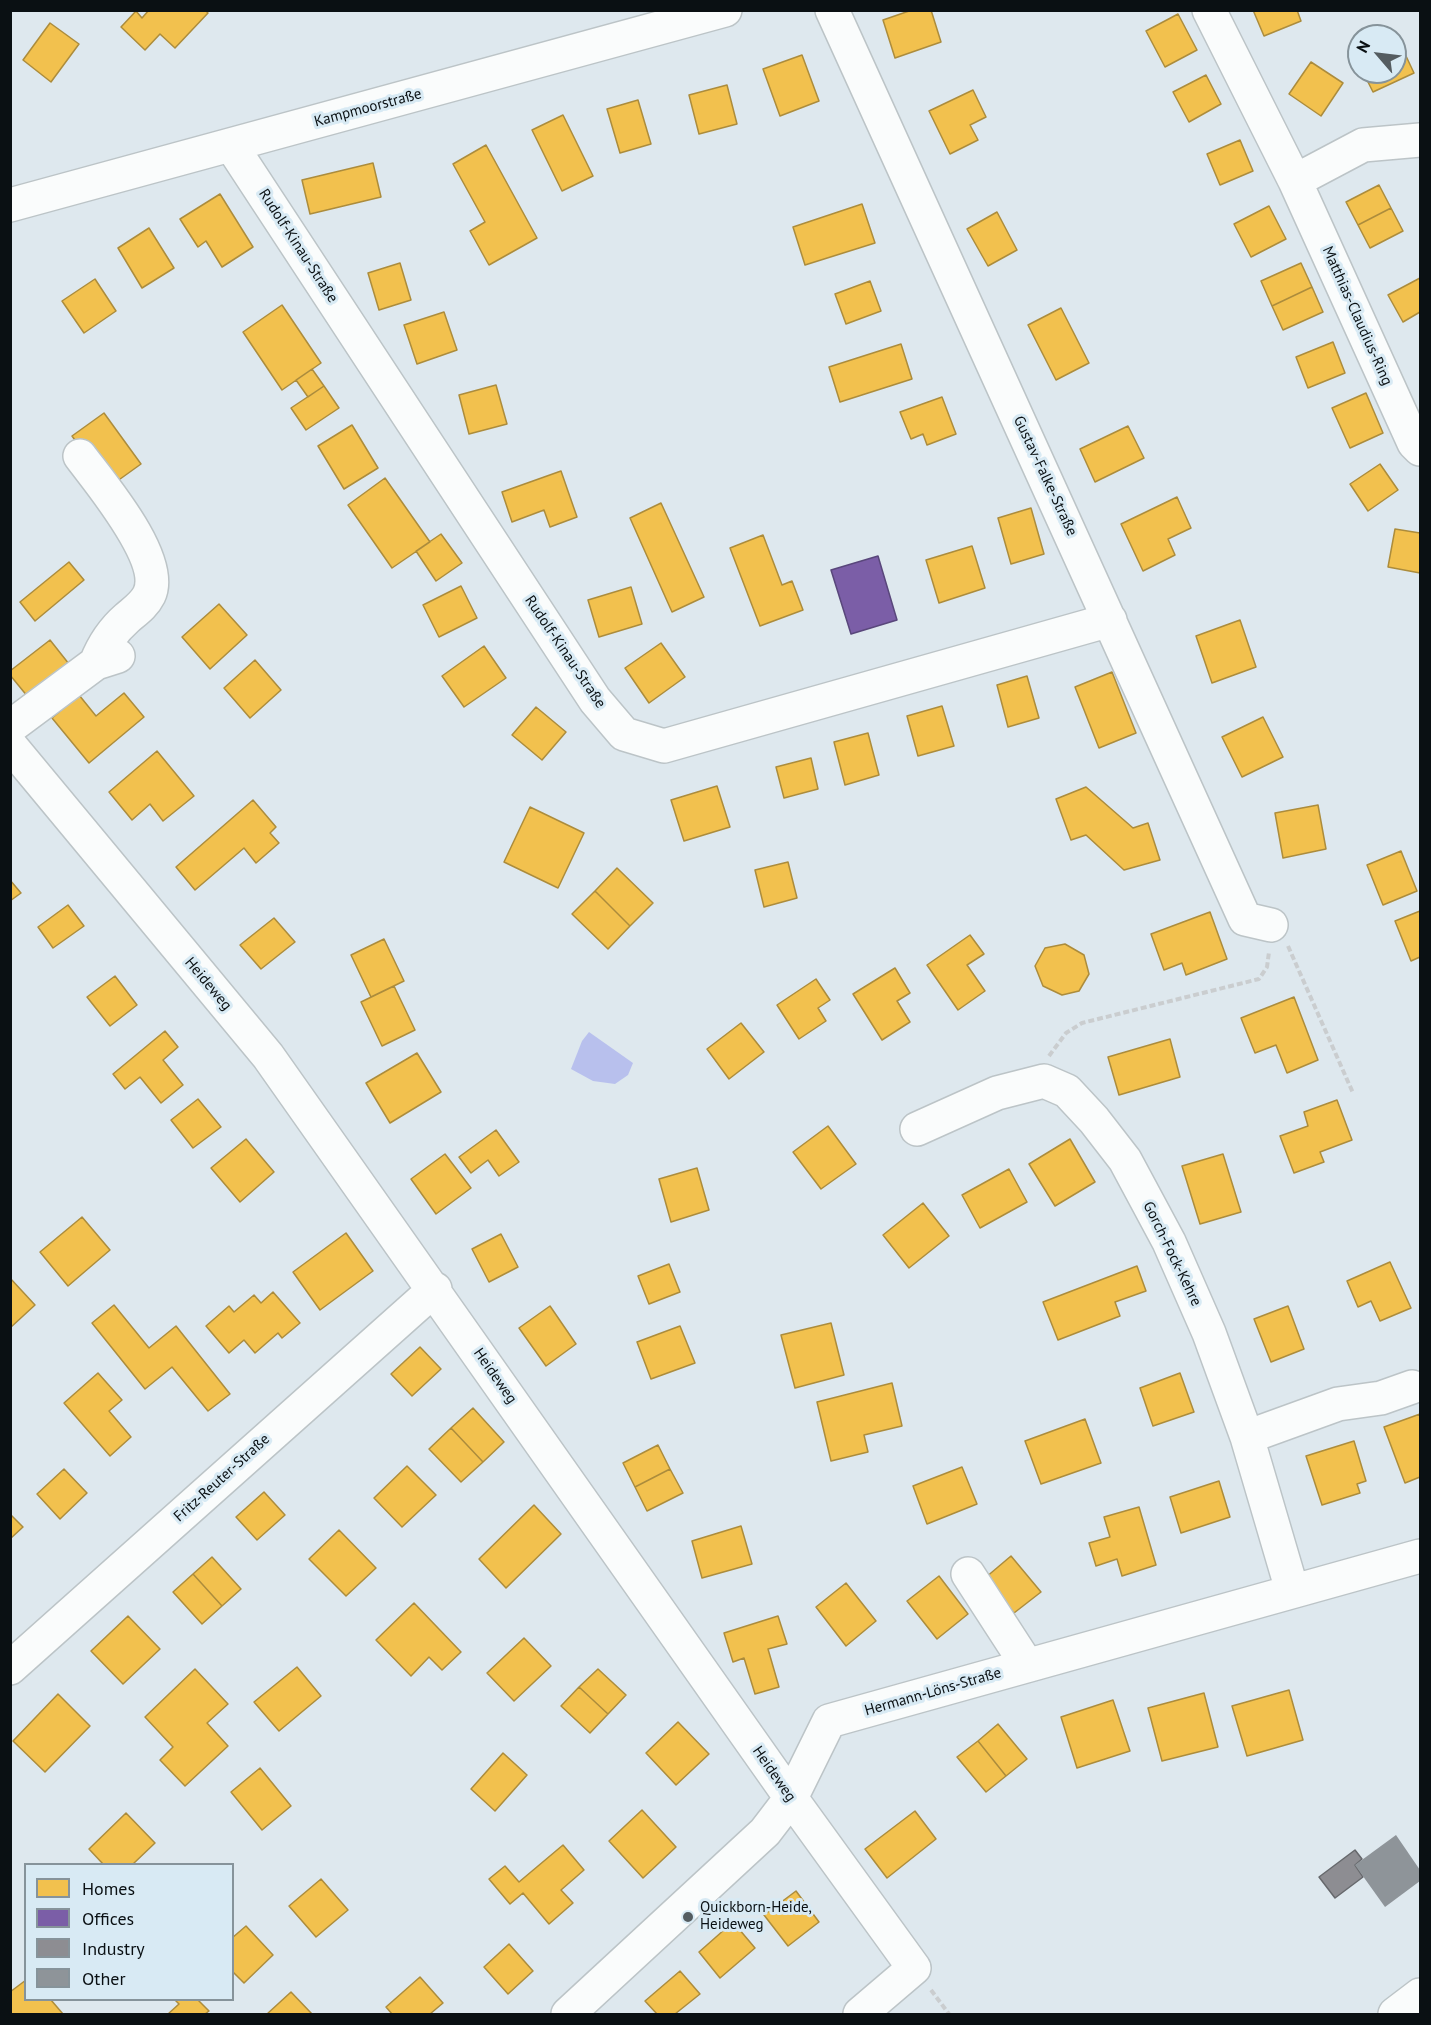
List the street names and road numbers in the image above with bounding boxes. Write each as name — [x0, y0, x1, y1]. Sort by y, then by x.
street label: Kampmoorstraße — [312, 85, 424, 131]
street label: Rudolf-Kinau-Straße — [255, 186, 341, 306]
street label: Matthias-Claudius-Ring — [1318, 244, 1396, 388]
street label: Gustav-Falke-Straße — [1009, 413, 1081, 539]
street label: Rudolf-Kinau-Straße — [521, 592, 609, 712]
street label: Heideweg — [181, 954, 235, 1014]
street label: Gorch-Fock-Kehre — [1139, 1199, 1205, 1309]
street label: Heideweg — [469, 1345, 521, 1407]
street label: Fritz-Reuter-Straße — [170, 1430, 274, 1526]
street label: Hermann-Löns-Straße — [863, 1664, 1003, 1720]
street label: Heideweg — [748, 1743, 800, 1805]

